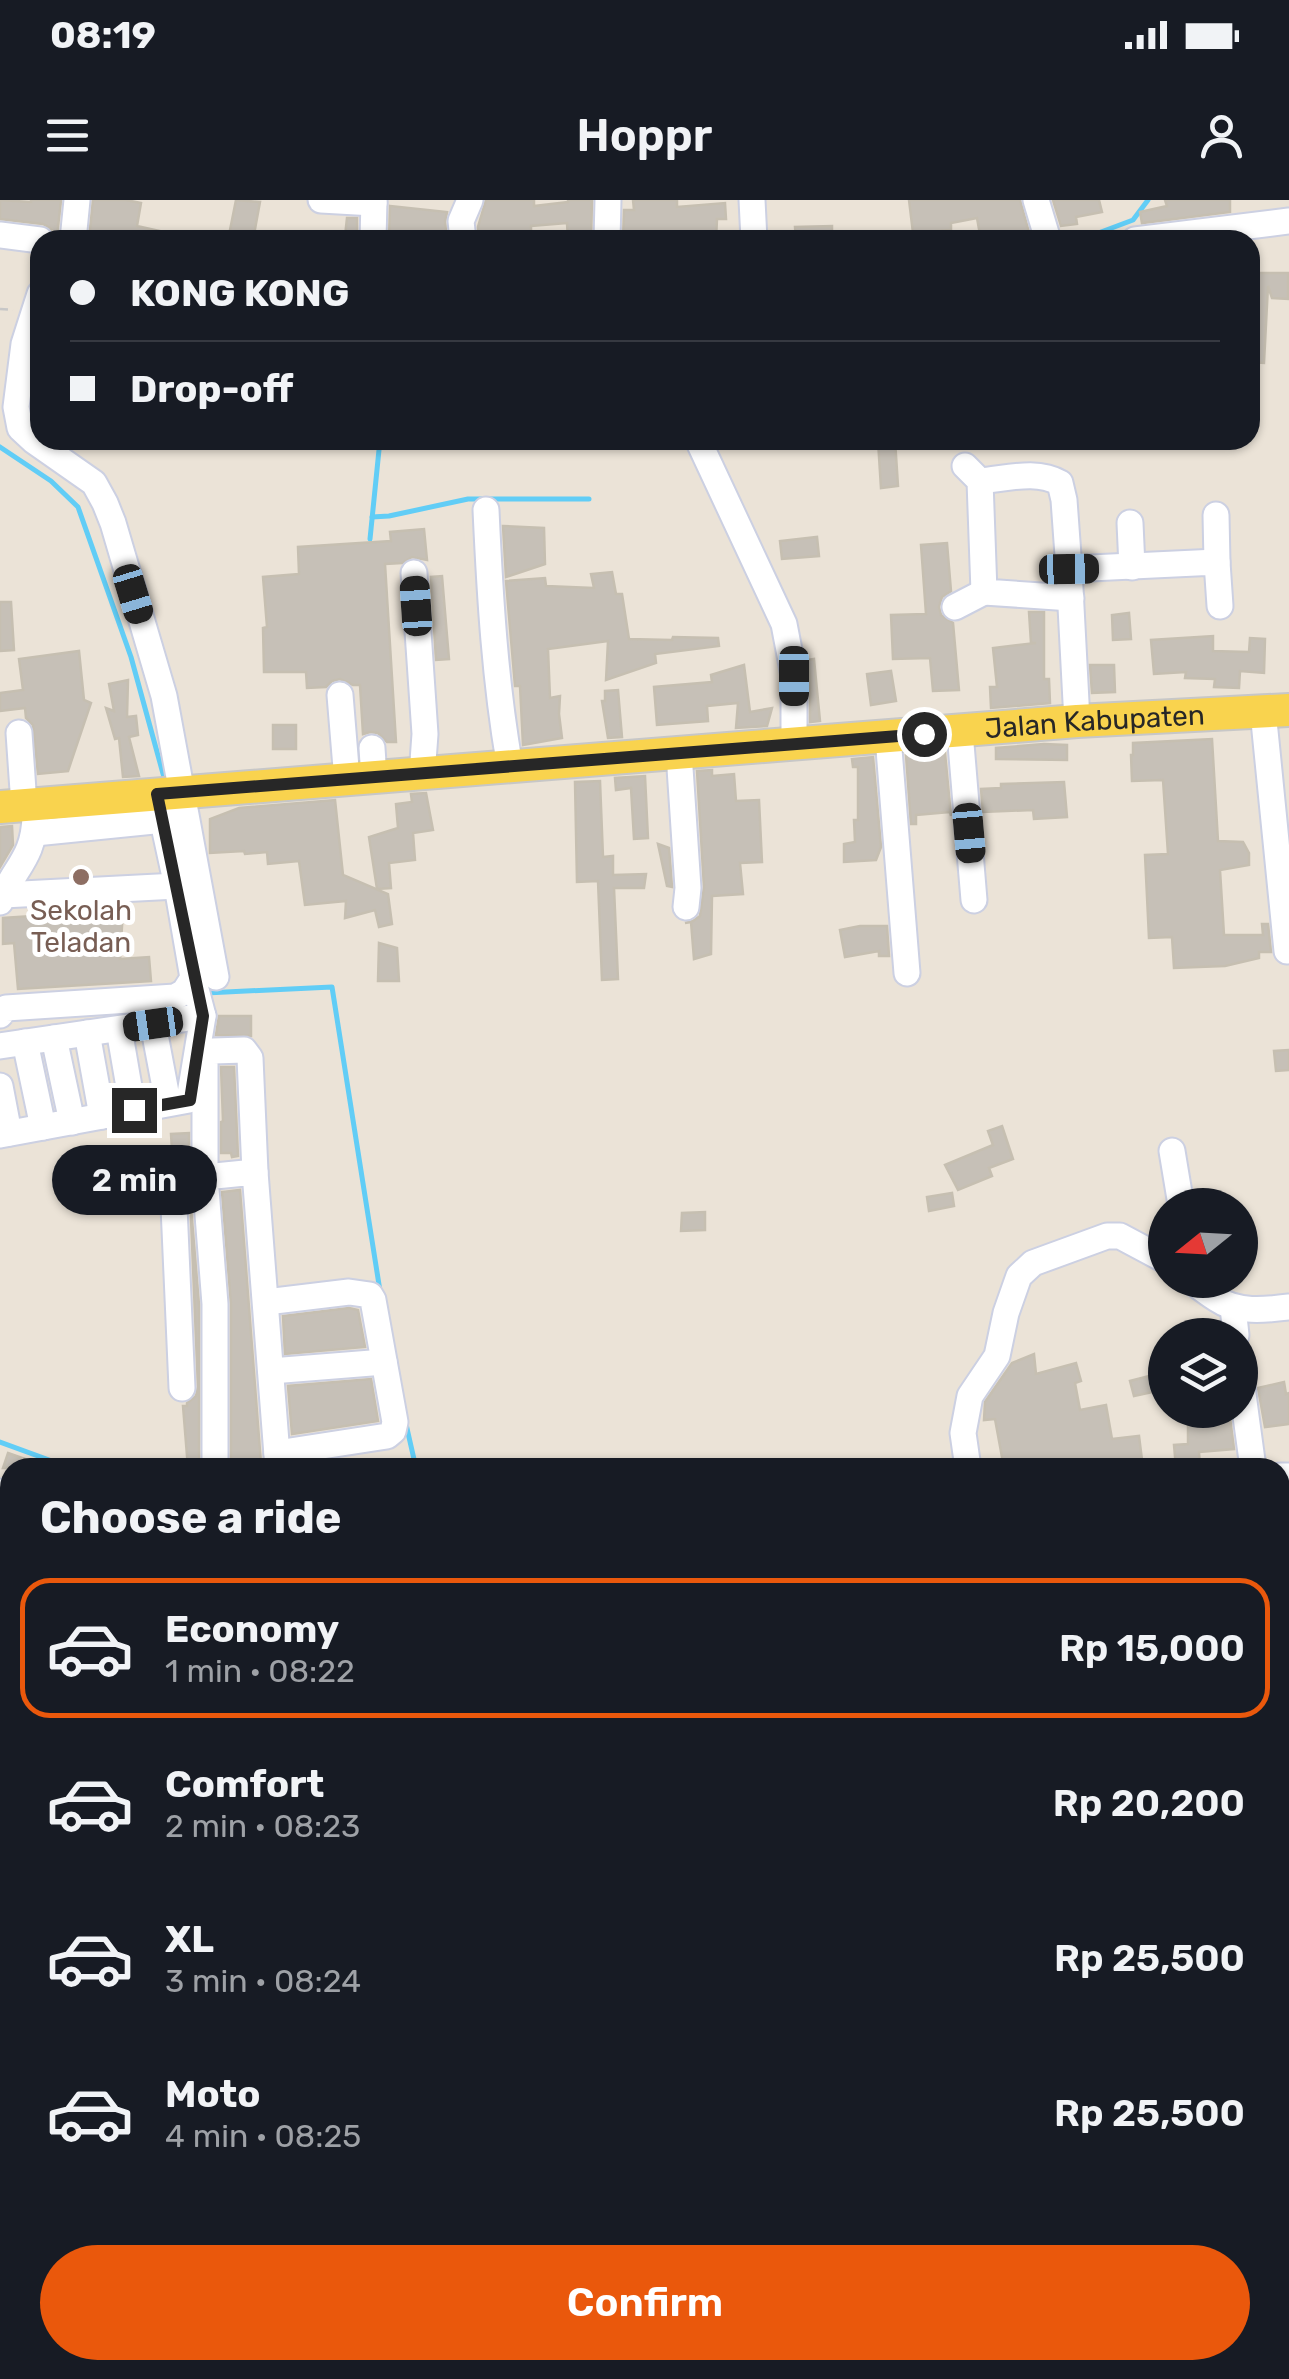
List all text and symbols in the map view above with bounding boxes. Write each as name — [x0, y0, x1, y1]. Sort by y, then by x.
text: 08:19 — [50, 12, 156, 58]
icon: menu — [40, 108, 95, 163]
icon: person — [1194, 108, 1249, 163]
text: Hoppr — [577, 109, 712, 162]
text: KONG KONG — [130, 270, 349, 316]
text: Drop-off — [130, 366, 293, 412]
car — [1039, 553, 1099, 585]
car — [110, 561, 156, 627]
car — [399, 575, 433, 637]
car — [779, 646, 809, 706]
street label: Jalan Kabupaten — [983, 698, 1206, 745]
route start — [902, 712, 947, 757]
car — [951, 802, 987, 864]
marker: Sekolah Teladan — [70, 866, 92, 888]
place label: Sekolah Teladan — [30, 894, 132, 959]
car — [121, 1005, 185, 1043]
route end — [112, 1088, 157, 1133]
callout: 2 min — [52, 1145, 216, 1215]
text: 2 min — [92, 1161, 177, 1199]
north arrow — [1148, 1188, 1258, 1298]
map controls — [1148, 1188, 1258, 1428]
button: layers — [1148, 1318, 1258, 1428]
text: Choose a ride — [40, 1491, 342, 1544]
icon: car — [45, 1603, 135, 1693]
text: Economy — [165, 1606, 339, 1652]
text: Rp 15,000 — [1059, 1625, 1245, 1671]
text: 1 min · 08:22 — [165, 1652, 355, 1690]
icon: car — [45, 1758, 135, 1848]
text: Comfort — [165, 1761, 324, 1807]
text: Rp 20,200 — [1053, 1780, 1245, 1826]
text: 2 min · 08:23 — [165, 1807, 360, 1845]
icon: car — [45, 1913, 135, 2003]
text: XL — [165, 1916, 214, 1962]
text: Rp 25,500 — [1054, 1935, 1245, 1981]
text: 3 min · 08:24 — [165, 1962, 361, 2000]
icon: car — [45, 2068, 135, 2158]
text: Moto — [165, 2071, 261, 2117]
text: Rp 25,500 — [1054, 2090, 1245, 2136]
text: 4 min · 08:25 — [165, 2117, 361, 2155]
button: Confirm — [40, 2245, 1250, 2360]

